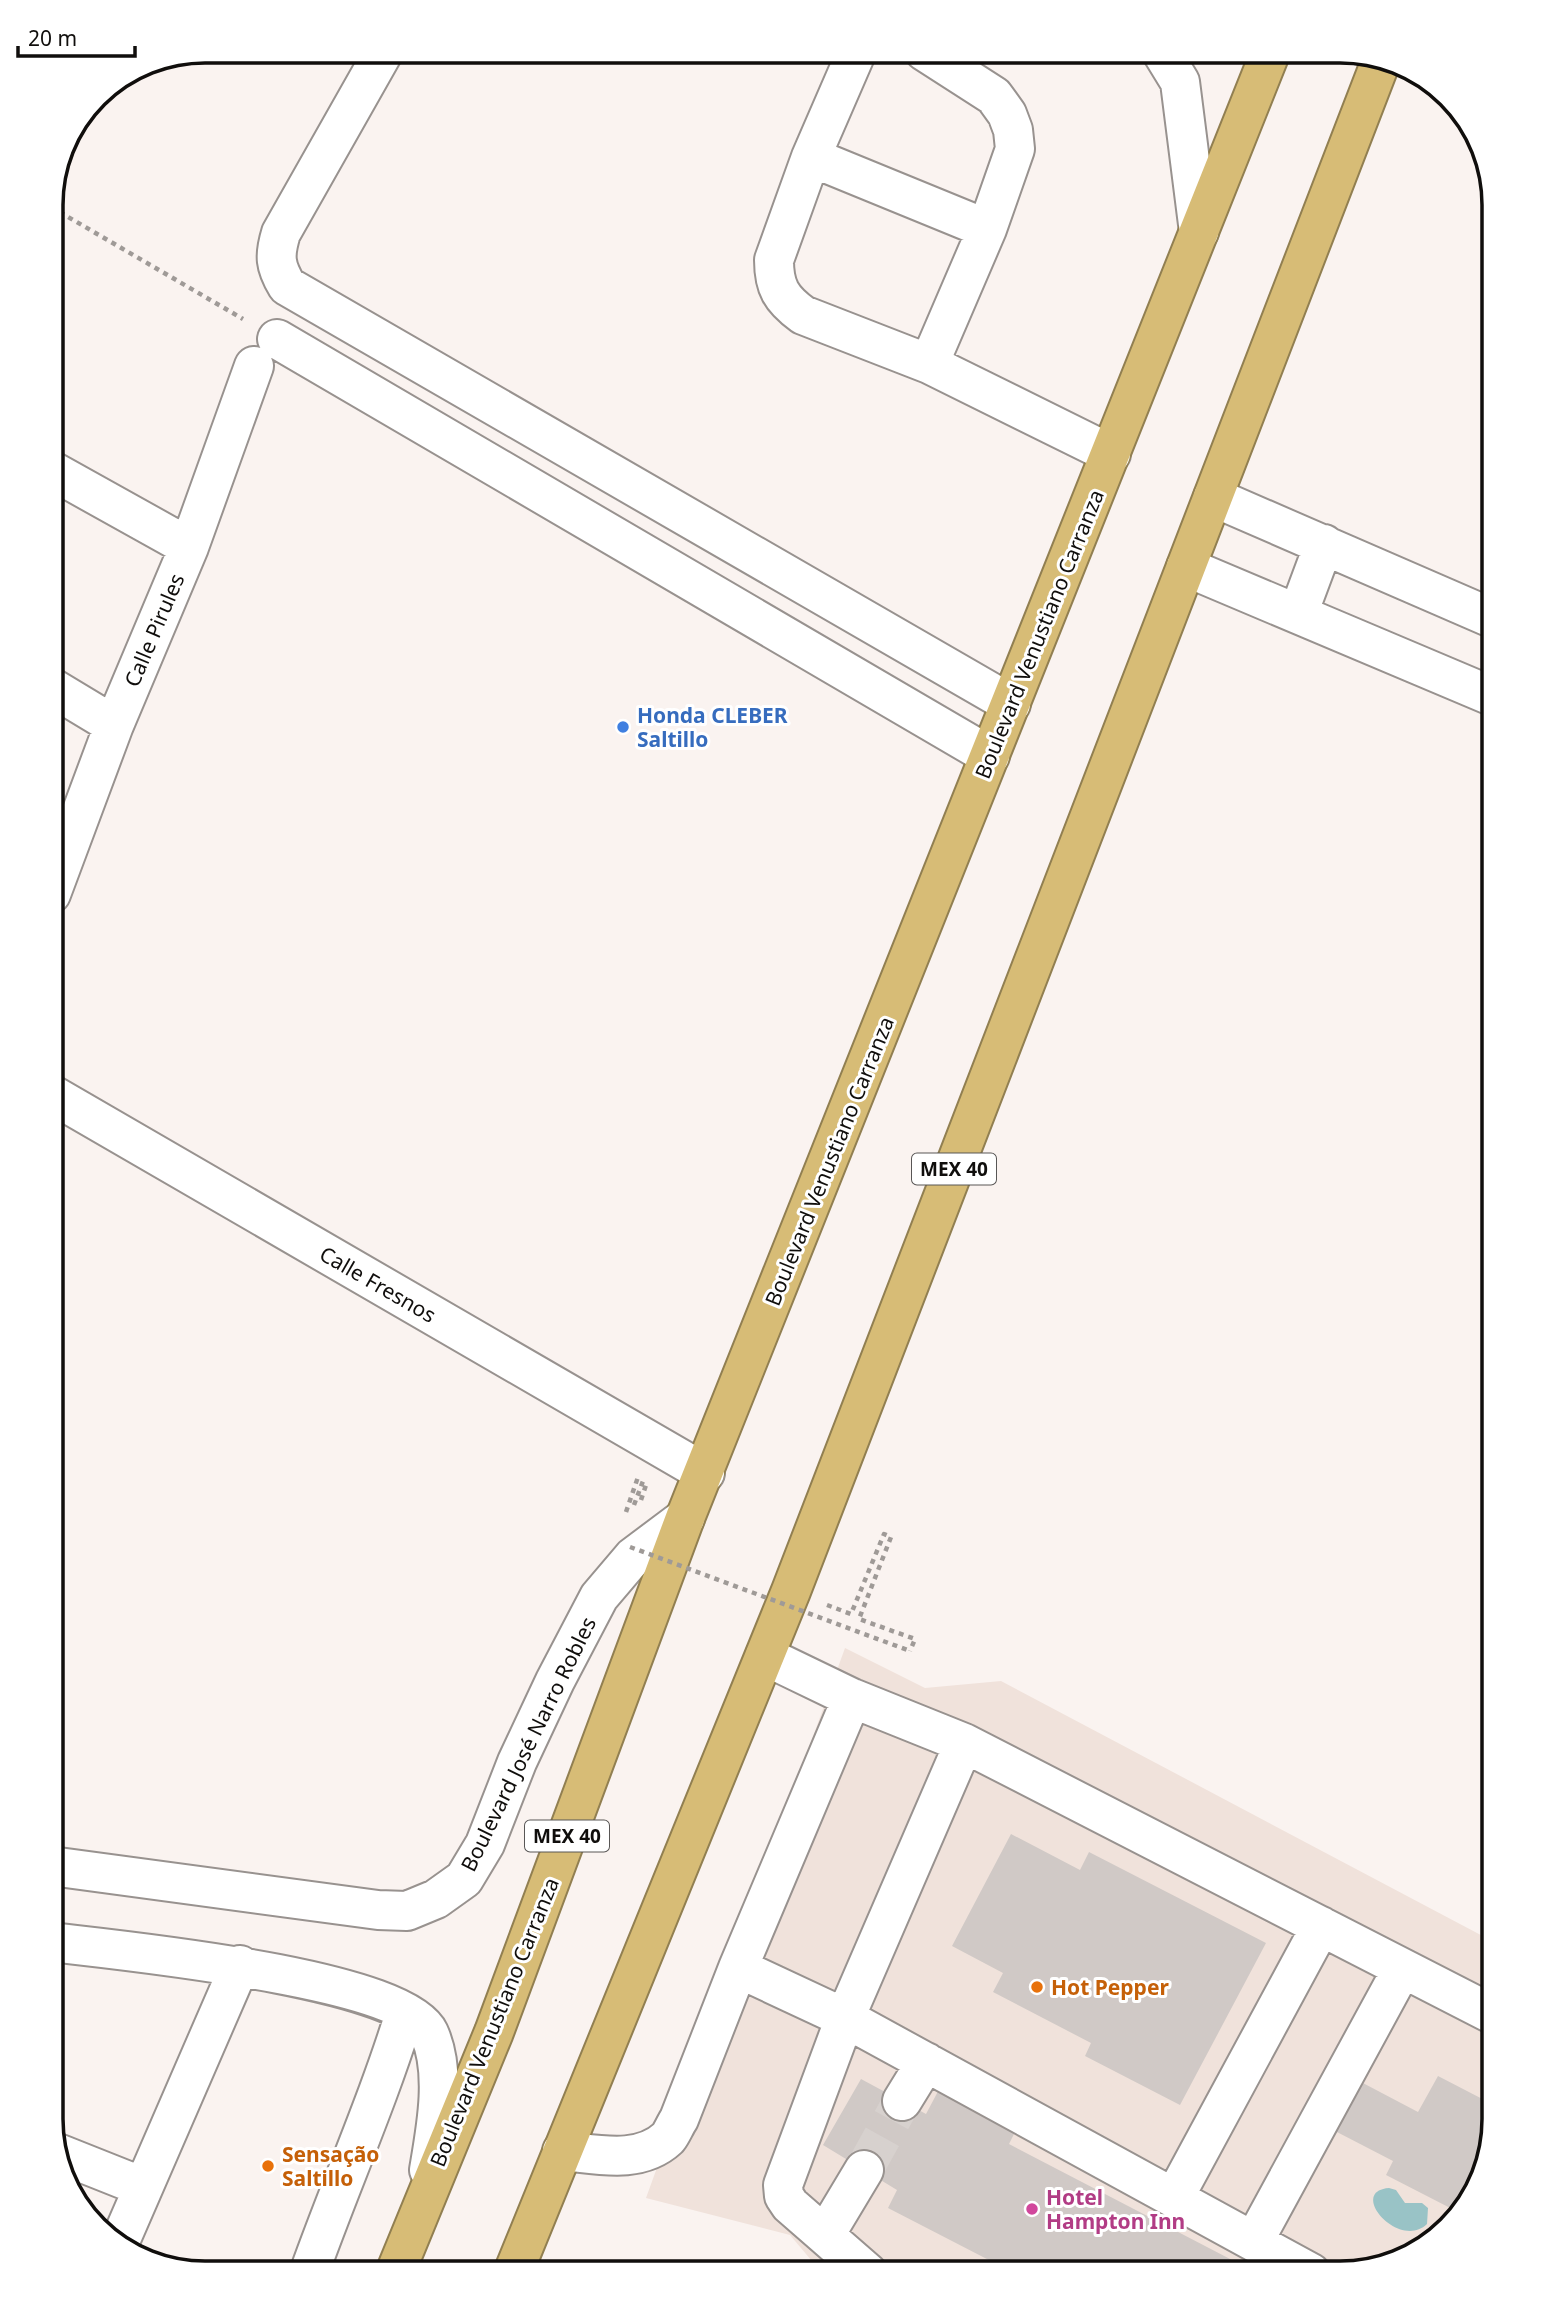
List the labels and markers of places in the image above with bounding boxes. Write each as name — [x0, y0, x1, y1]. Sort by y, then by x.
place label: Honda CLEBER Saltillo — [637, 701, 788, 753]
marker: Honda CLEBER Saltillo — [615, 719, 631, 735]
place label: Hot Pepper — [1051, 1973, 1169, 2001]
marker: Hot Pepper — [1029, 1979, 1045, 1995]
place label: Sensação Saltillo — [282, 2140, 379, 2192]
marker: Sensação Saltillo — [260, 2158, 276, 2174]
place label: Hotel Hampton Inn — [1046, 2183, 1185, 2235]
marker: Hotel Hampton Inn — [1024, 2201, 1040, 2217]

